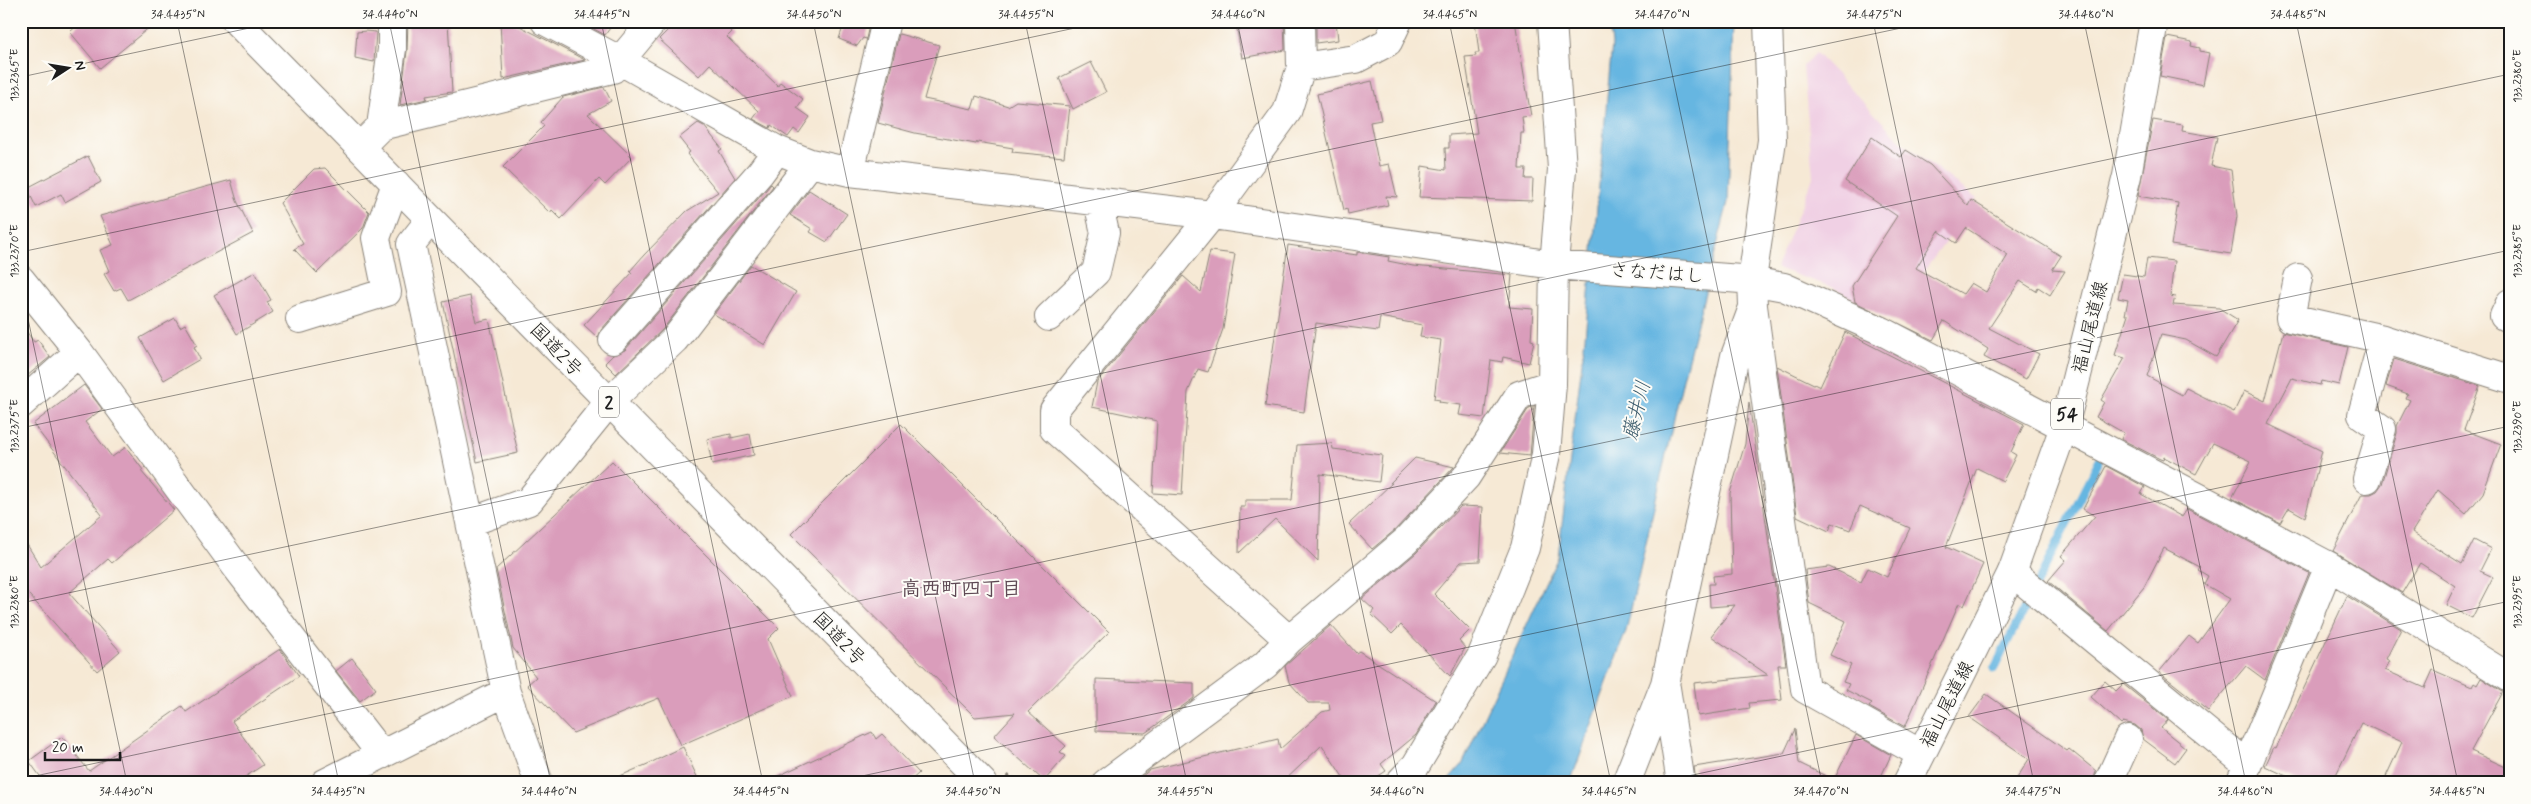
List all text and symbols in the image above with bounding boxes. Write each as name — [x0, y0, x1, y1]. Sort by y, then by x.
text: 34.4435°N — [151, 7, 205, 23]
text: 34.4440°N — [362, 7, 418, 23]
text: 34.4445°N — [574, 7, 630, 23]
text: 34.4450°N — [786, 7, 842, 23]
text: 34.4455°N — [998, 7, 1054, 23]
text: 34.4460°N — [1211, 7, 1265, 23]
text: 34.4465°N — [1423, 7, 1477, 23]
text: 34.4470°N — [1634, 7, 1690, 23]
text: 34.4475°N — [1846, 7, 1902, 23]
text: 34.4480°N — [2058, 7, 2114, 23]
text: 34.4485°N — [2270, 7, 2326, 23]
north arrow — [42, 42, 92, 92]
text: 133.2365°E — [7, 48, 23, 102]
text: 133.2380°E — [2510, 49, 2526, 103]
text: N — [70, 59, 90, 72]
text: 133.2370°E — [7, 224, 23, 278]
text: 133.2385°E — [2510, 224, 2526, 278]
street label: さなだはし — [1609, 258, 1705, 289]
street label: 福山尾道線 — [2067, 278, 2114, 376]
street label: 国道2号 — [524, 318, 588, 383]
water label: 藤井川 — [1617, 378, 1658, 443]
road number: 2 — [599, 387, 619, 418]
road number: 54 — [2051, 398, 2083, 429]
text: 133.2375°E — [7, 399, 23, 453]
text: 133.2390°E — [2510, 400, 2526, 454]
text: 133.2380°E — [7, 575, 23, 629]
text: 133.2395°E — [2510, 575, 2526, 629]
district label: 高西町四丁目 — [901, 576, 1021, 603]
street label: 国道2号 — [807, 607, 871, 672]
street label: 福山尾道線 — [1915, 657, 1980, 753]
scale bar — [45, 729, 120, 761]
text: 20 m — [52, 738, 84, 758]
text: 34.4430°N — [99, 784, 153, 800]
text: 34.4435°N — [311, 784, 365, 800]
text: 34.4440°N — [521, 784, 577, 800]
text: 34.4445°N — [733, 784, 789, 800]
text: 34.4450°N — [945, 784, 1001, 800]
text: 34.4455°N — [1157, 784, 1213, 800]
text: 34.4460°N — [1370, 784, 1424, 800]
text: 34.4465°N — [1582, 784, 1636, 800]
text: 34.4470°N — [1793, 784, 1849, 800]
text: 34.4475°N — [2005, 784, 2061, 800]
text: 34.4480°N — [2217, 784, 2273, 800]
text: 34.4485°N — [2429, 784, 2485, 800]

